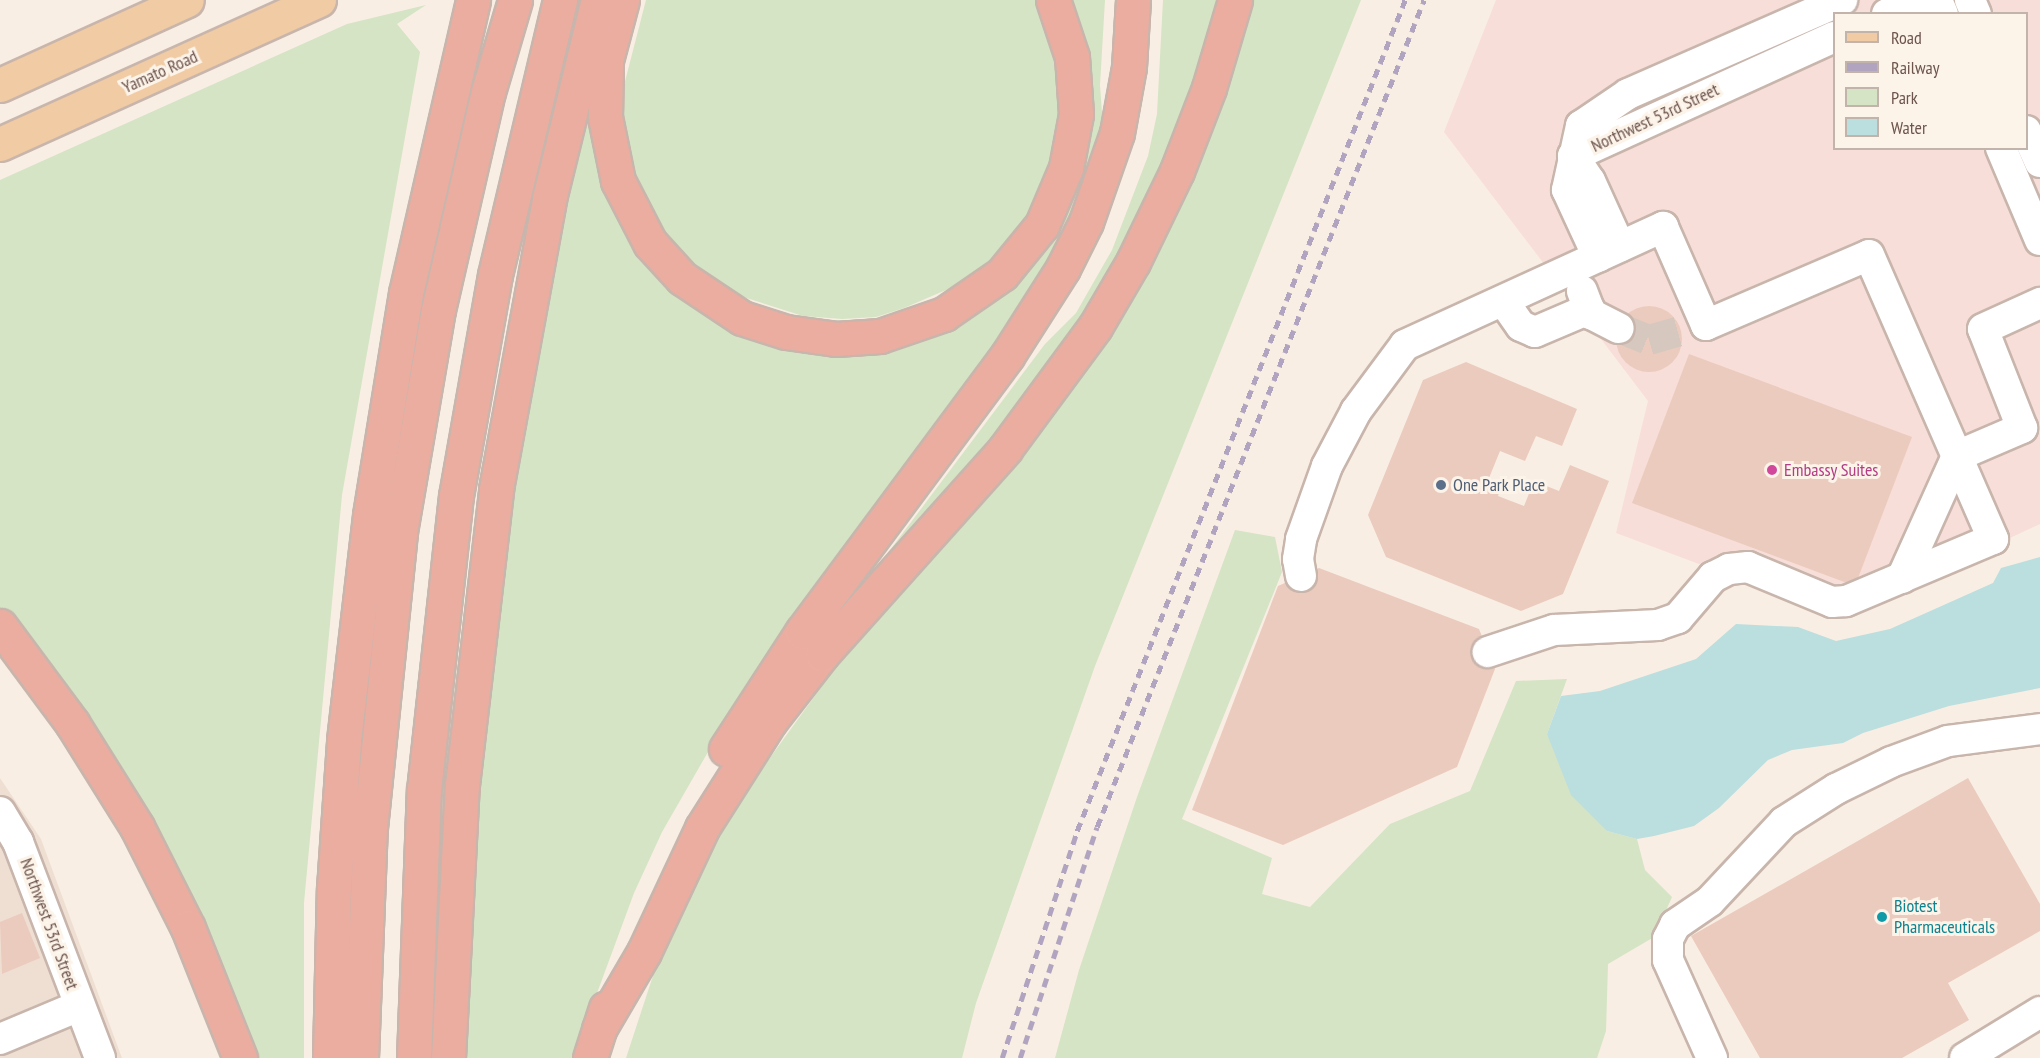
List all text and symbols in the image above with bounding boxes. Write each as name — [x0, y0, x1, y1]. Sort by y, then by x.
legend — [1833, 12, 2028, 150]
text: Road — [1891, 26, 1922, 49]
street label: Yamato Road — [119, 46, 201, 98]
text: Railway — [1891, 56, 1940, 79]
street label: Northwest 53rd Street — [1588, 79, 1722, 157]
text: Park — [1891, 86, 1918, 109]
text: Water — [1891, 116, 1927, 139]
place label: Embassy Suites — [1784, 459, 1879, 481]
marker: Embassy Suites — [1765, 463, 1779, 477]
place label: One Park Place — [1453, 474, 1546, 496]
marker: One Park Place — [1434, 478, 1448, 492]
street label: Northwest 53rd Street — [15, 855, 83, 993]
place label: Biotest Pharmaceuticals — [1894, 896, 1995, 938]
marker: Biotest Pharmaceuticals — [1875, 910, 1889, 924]

